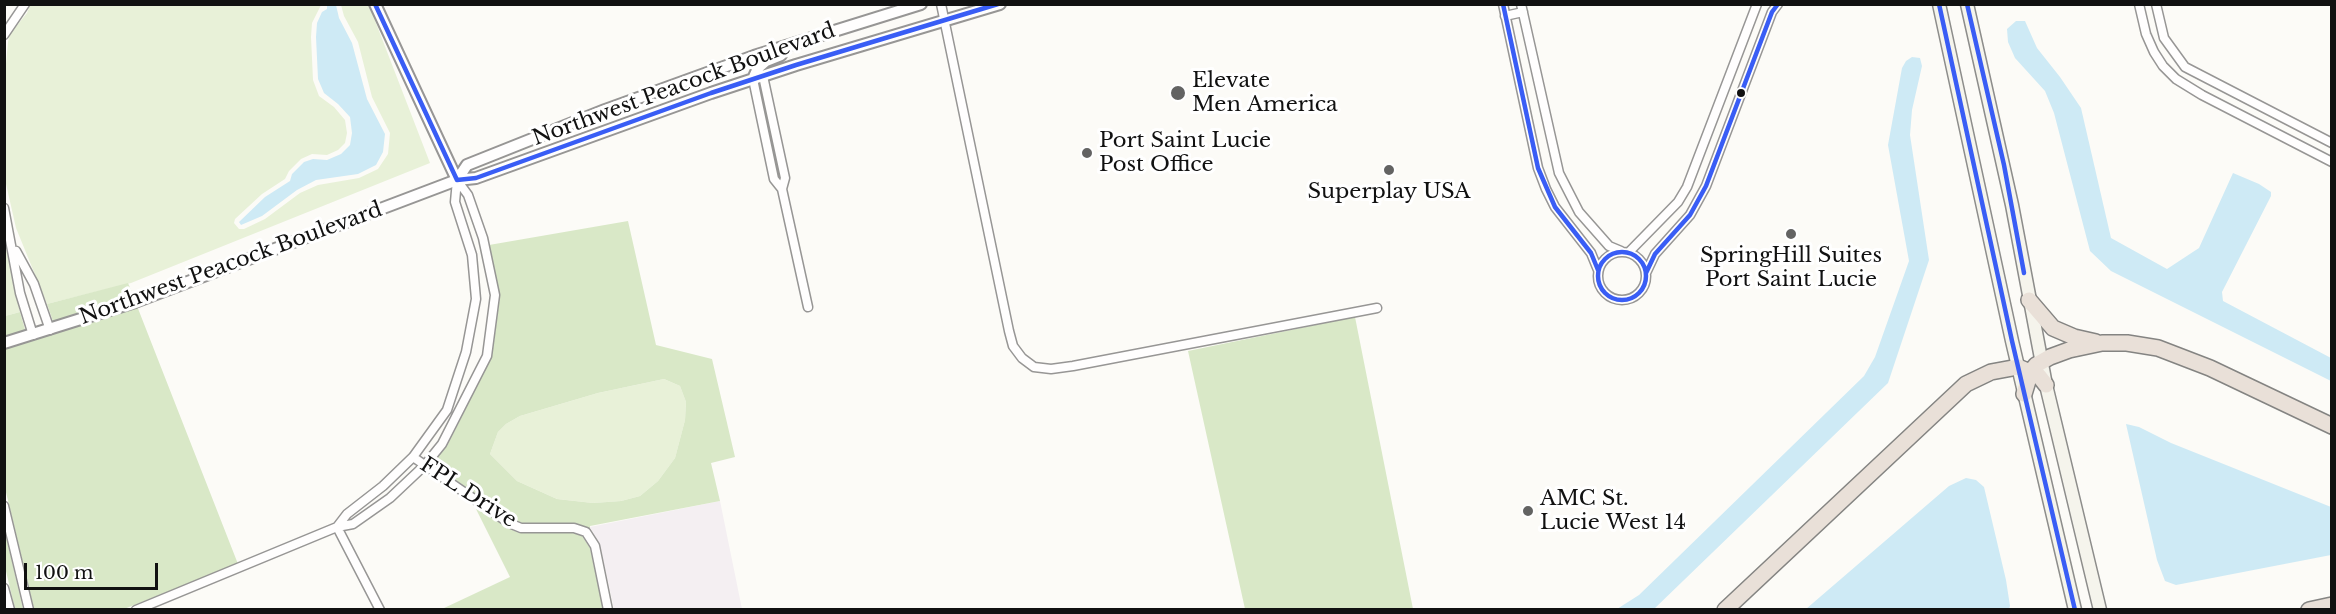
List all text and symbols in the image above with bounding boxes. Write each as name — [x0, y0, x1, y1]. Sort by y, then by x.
street label: Northwest Peacock Boulevard — [529, 18, 839, 152]
place label: Elevate Men America — [1192, 68, 1338, 118]
marker: Elevate Men America — [1169, 84, 1187, 102]
unlabelled marker — [1735, 87, 1747, 99]
place label: Port Saint Lucie Post Office — [1099, 128, 1271, 178]
marker: Port Saint Lucie Post Office — [1080, 146, 1094, 160]
marker: Superplay USA — [1382, 163, 1396, 177]
place label: Superplay USA — [1307, 179, 1471, 205]
street label: Northwest Peacock Boulevard — [76, 197, 386, 331]
marker: SpringHill Suites Port Saint Lucie — [1784, 227, 1798, 241]
place label: SpringHill Suites Port Saint Lucie — [1700, 243, 1882, 293]
street label: FPL Drive — [415, 453, 521, 533]
place label: AMC St. Lucie West 14 — [1540, 486, 1686, 536]
marker: AMC St. Lucie West 14 — [1521, 504, 1535, 518]
scale bar — [27, 551, 160, 589]
text: 100 m — [35, 562, 93, 584]

